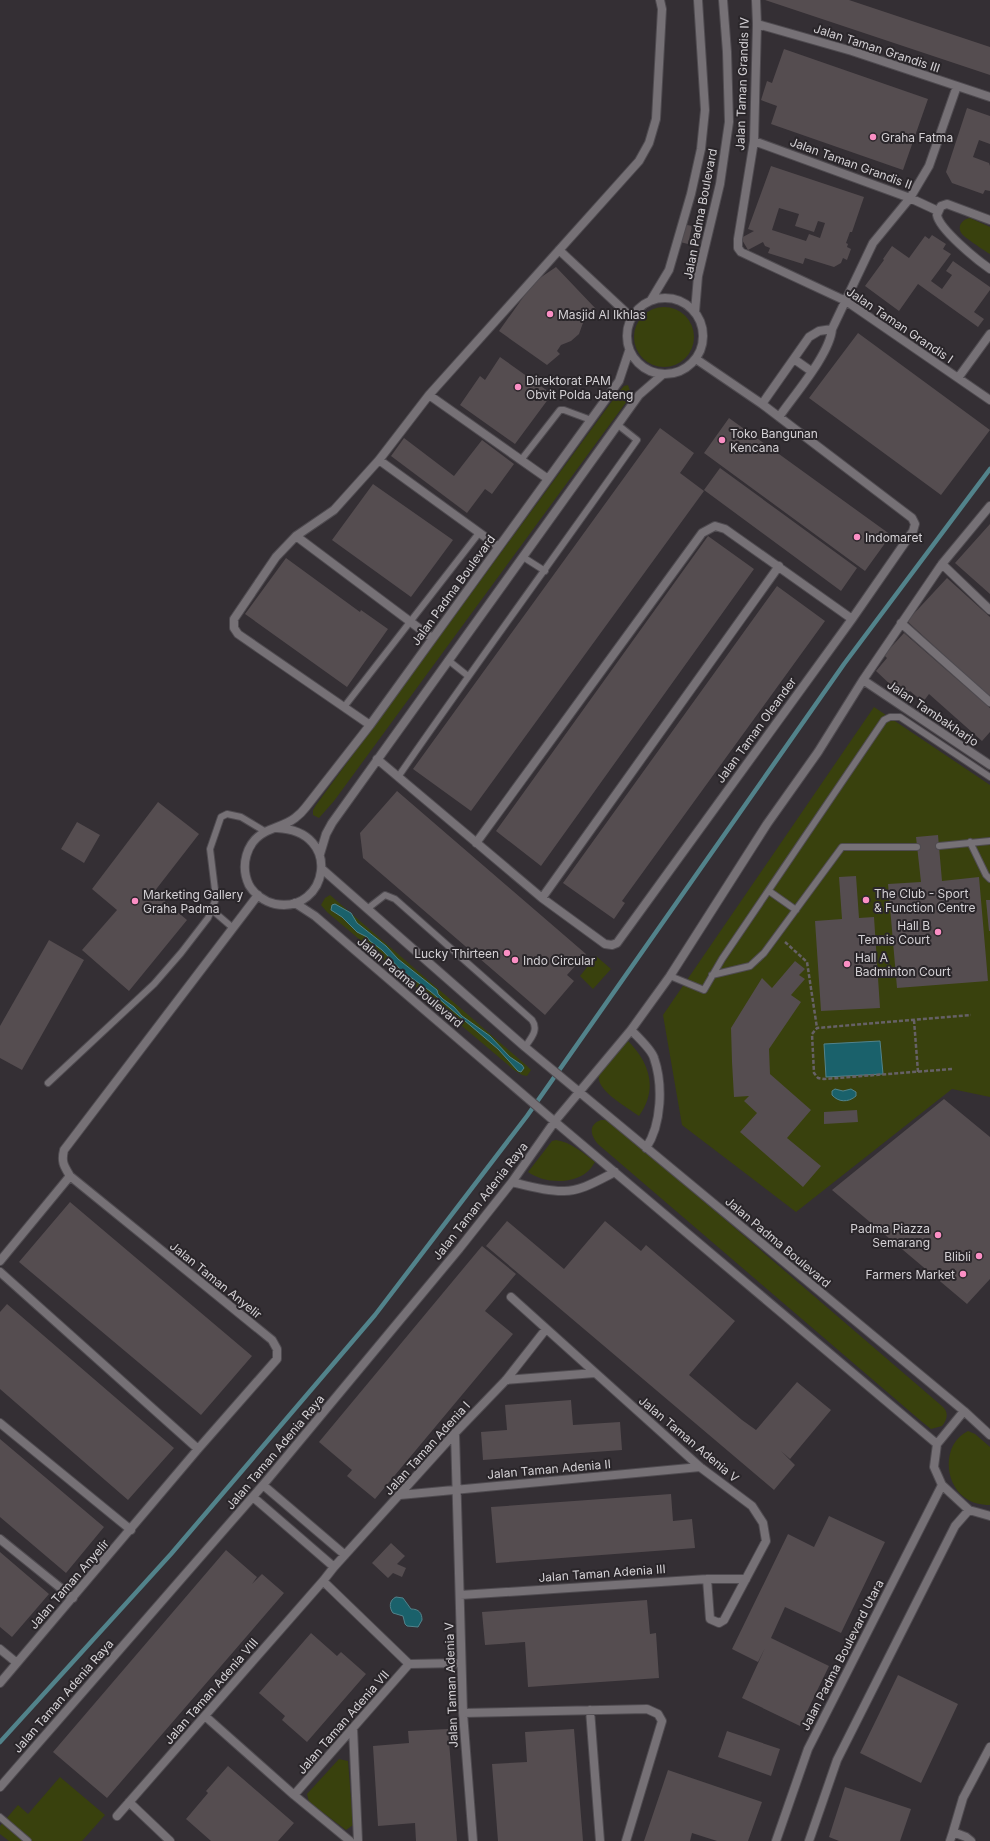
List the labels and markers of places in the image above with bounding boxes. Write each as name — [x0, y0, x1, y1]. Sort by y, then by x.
place label: Graha Fatma — [881, 130, 953, 145]
marker: Graha Fatma — [868, 132, 878, 142]
place label: Masjid Al Ikhlas — [558, 307, 646, 322]
marker: Masjid Al Ikhlas — [545, 309, 555, 319]
place label: Direktorat PAM Obvit Polda Jateng — [526, 373, 633, 402]
marker: Direktorat PAM Obvit Polda Jateng — [513, 382, 523, 392]
place label: Toko Bangunan Kencana — [730, 426, 818, 455]
marker: Toko Bangunan Kencana — [717, 435, 727, 445]
place label: Indomaret — [865, 530, 922, 545]
marker: Indomaret — [852, 532, 862, 542]
place label: The Club - Sport & Function Centre — [874, 886, 975, 915]
place label: Marketing Gallery Graha Padma — [143, 887, 243, 916]
marker: The Club - Sport & Function Centre — [861, 895, 871, 905]
marker: Marketing Gallery Graha Padma — [130, 896, 140, 906]
place label: Hall B Tennis Court — [858, 918, 930, 947]
marker: Hall B Tennis Court — [933, 927, 943, 937]
place label: Lucky Thirteen — [414, 946, 499, 961]
marker: Lucky Thirteen — [502, 948, 512, 958]
place label: Hall A Badminton Court — [855, 950, 951, 979]
place label: Indo Circular — [523, 953, 596, 968]
marker: Indo Circular — [510, 955, 520, 965]
marker: Hall A Badminton Court — [842, 959, 852, 969]
place label: Padma Piazza Semarang — [850, 1221, 930, 1250]
marker: Padma Piazza Semarang — [933, 1230, 943, 1240]
place label: Blibli — [944, 1249, 971, 1264]
marker: Blibli — [974, 1251, 984, 1261]
place label: Farmers Market — [866, 1267, 955, 1282]
marker: Farmers Market — [958, 1269, 968, 1279]

